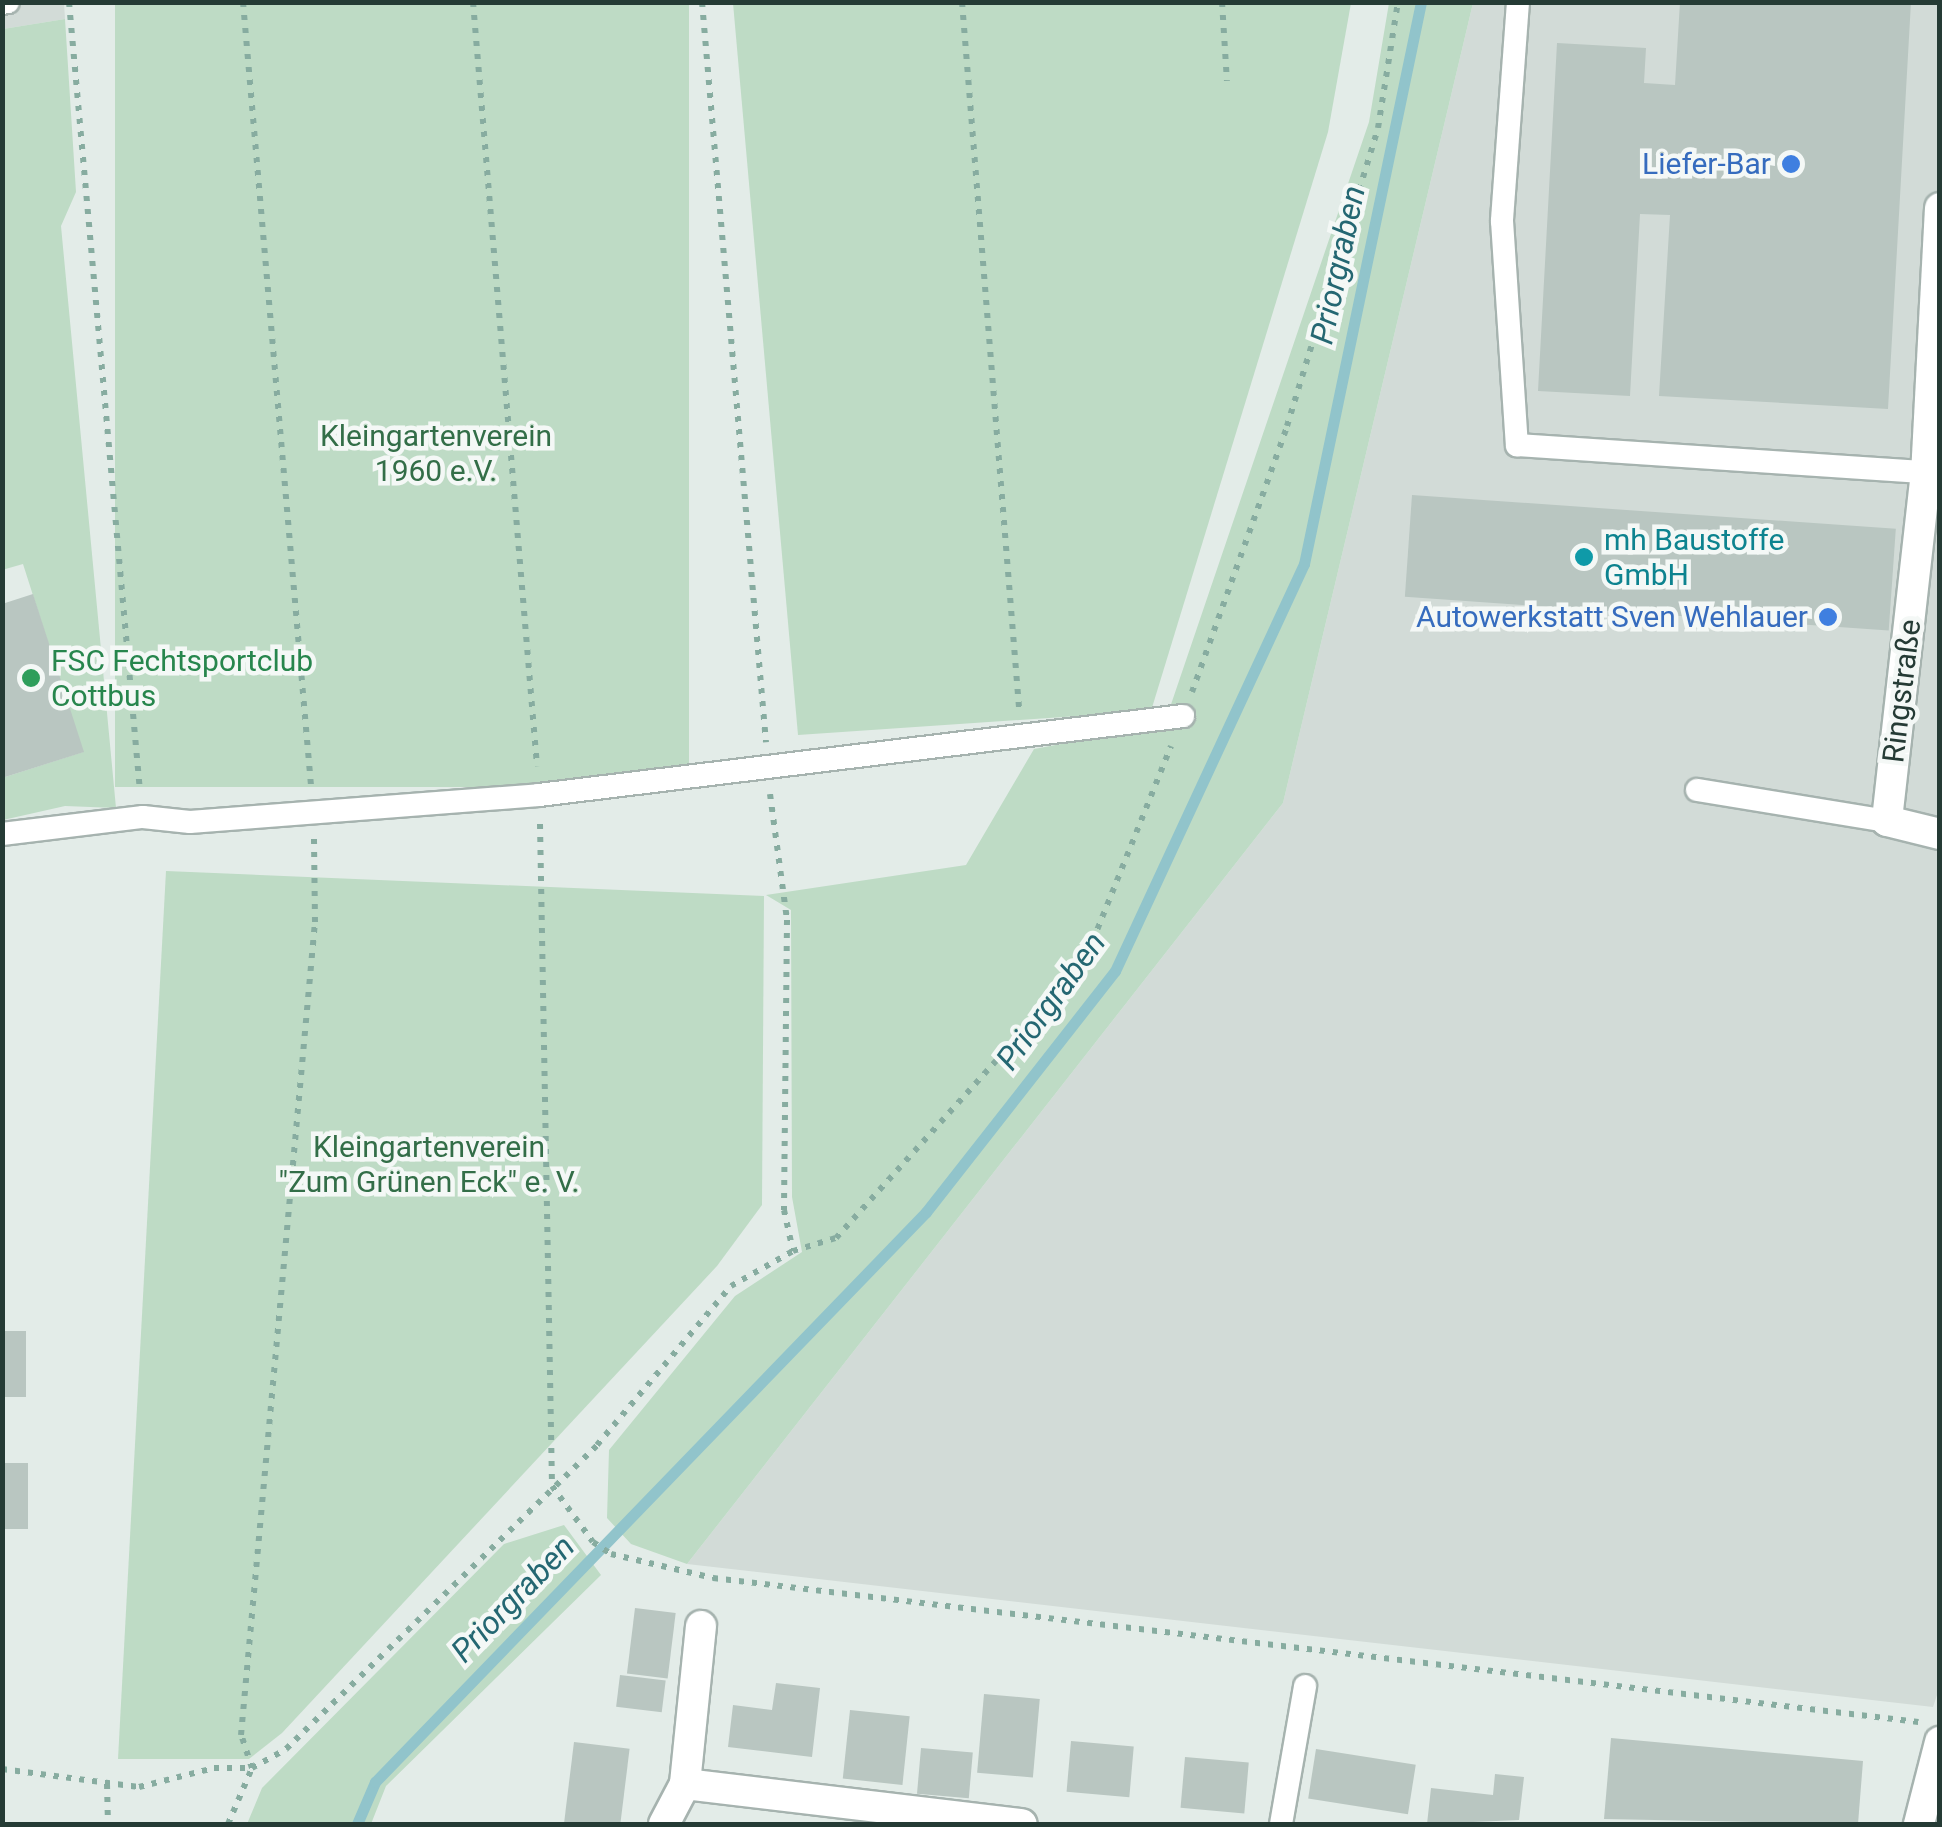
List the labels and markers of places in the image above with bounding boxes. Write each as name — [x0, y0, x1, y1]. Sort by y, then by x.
place label: Liefer-Bar — [1642, 146, 1771, 182]
marker: Liefer-Bar — [1780, 153, 1802, 175]
place label: mh Baustoffe GmbH — [1604, 522, 1784, 592]
marker: mh Baustoffe GmbH — [1573, 546, 1595, 568]
place label: Autowerkstatt Sven Wehlauer — [1416, 599, 1808, 635]
marker: Autowerkstatt Sven Wehlauer — [1817, 606, 1839, 628]
place label: FSC Fechtsportclub Cottbus — [51, 643, 313, 714]
marker: FSC Fechtsportclub Cottbus — [20, 667, 42, 689]

